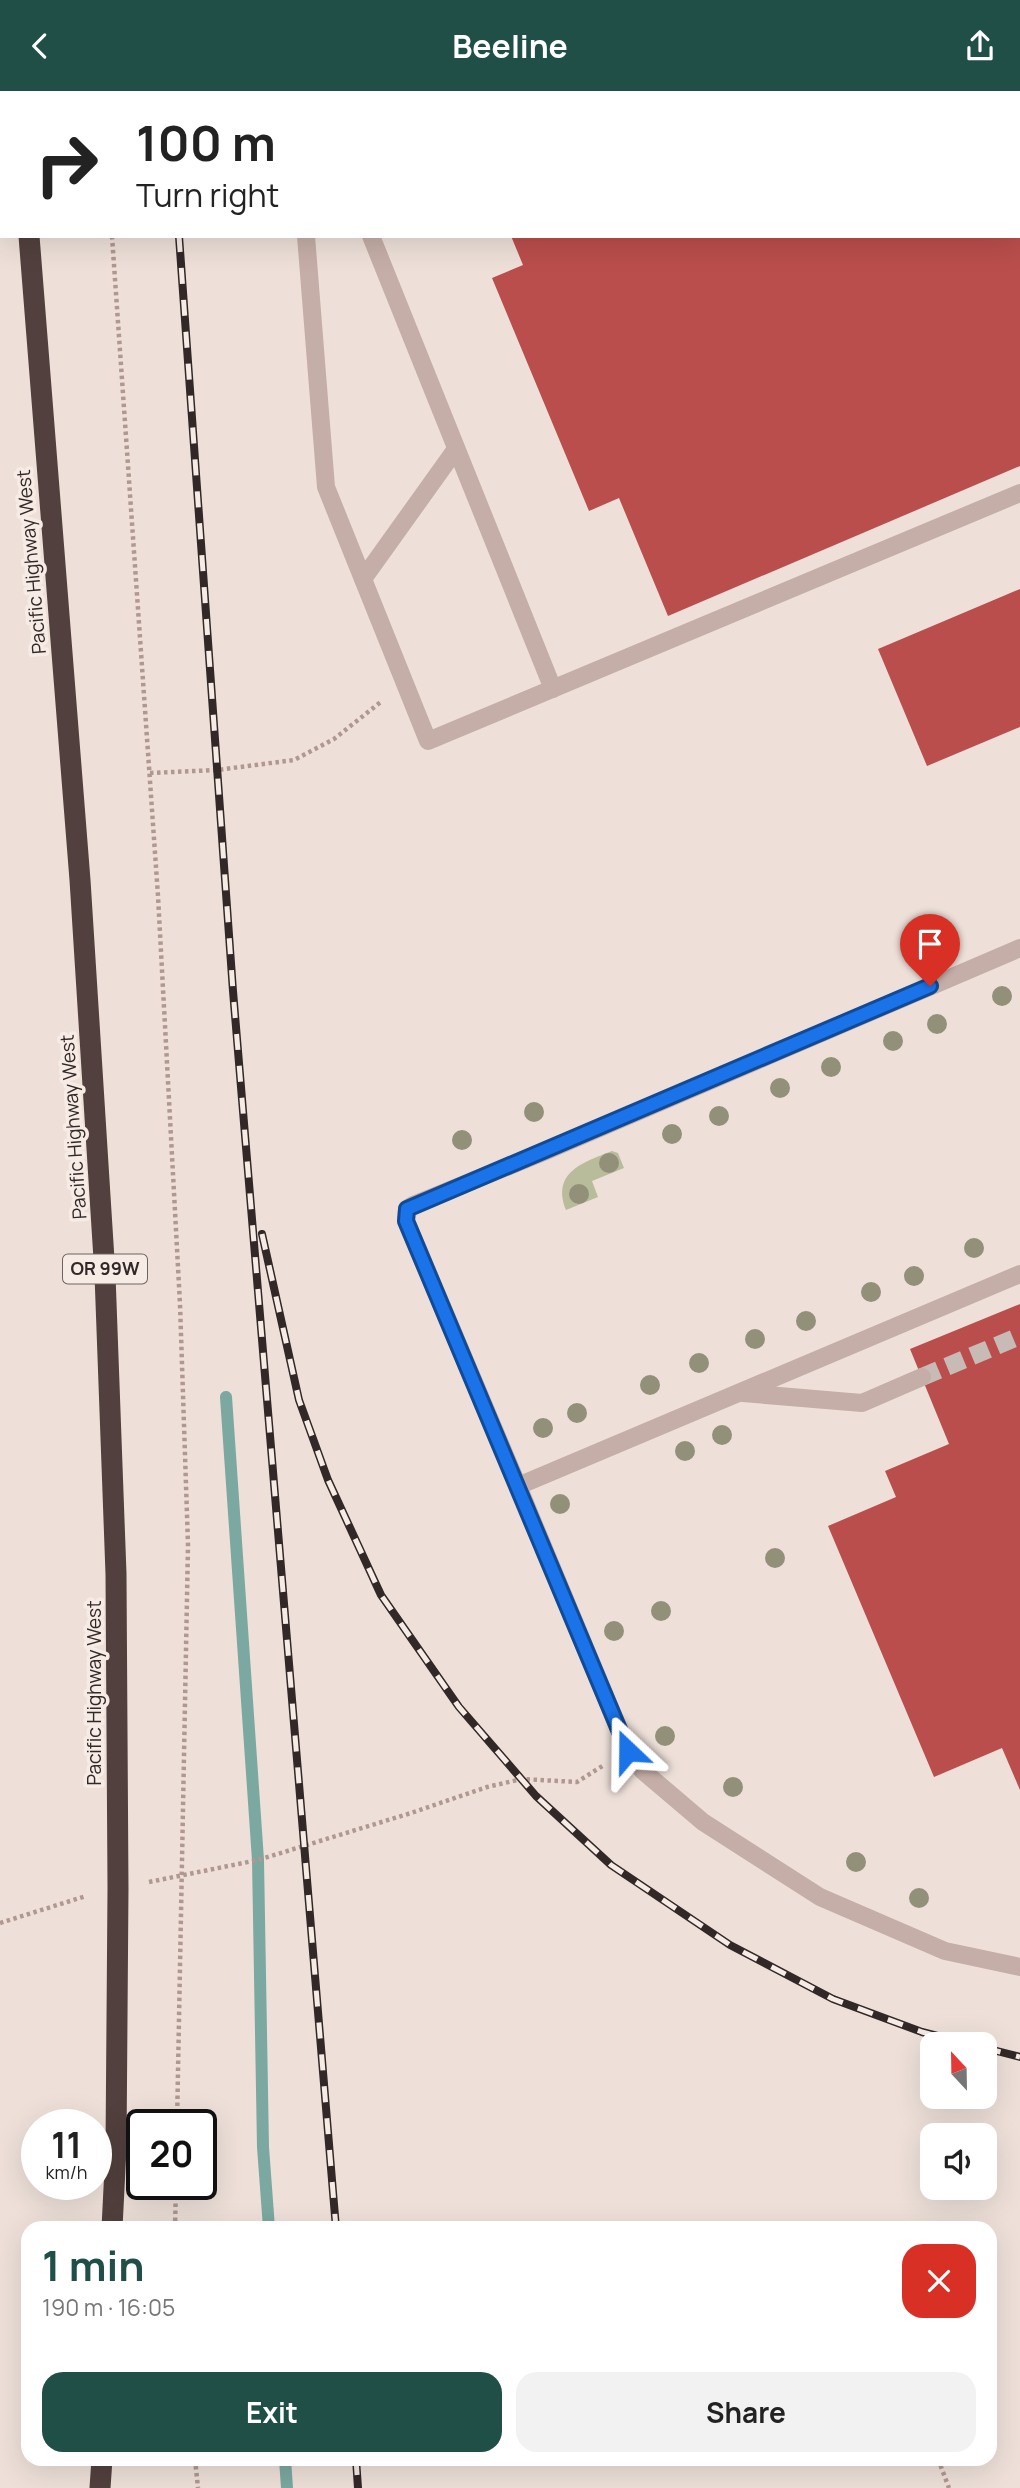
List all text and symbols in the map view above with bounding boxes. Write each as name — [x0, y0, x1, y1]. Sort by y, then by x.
text: Beeline — [452, 24, 568, 68]
icon: back — [21, 27, 59, 65]
icon: share — [961, 27, 999, 65]
text: 100 m — [136, 109, 276, 176]
icon: right — [21, 119, 112, 210]
text: Turn right — [136, 173, 279, 217]
street label: Pacific Highway West — [10, 469, 52, 655]
pin — [900, 914, 960, 986]
icon: arrive — [911, 925, 949, 963]
street label: Pacific Highway West — [54, 1034, 92, 1220]
road number: OR 99W — [63, 1254, 147, 1283]
street label: Pacific Highway West — [81, 1600, 107, 1786]
position arrow — [591, 1714, 665, 1788]
north arrow — [920, 2032, 998, 2109]
map controls — [920, 2032, 997, 2200]
speed limit sign: 20 — [126, 2109, 217, 2200]
text: 11 — [51, 2121, 82, 2169]
button: sound — [920, 2123, 997, 2200]
text: km/h — [46, 2160, 87, 2184]
text: 1 min — [42, 2236, 145, 2294]
button: close — [902, 2244, 976, 2318]
text: 190 m · 16:05 — [42, 2291, 175, 2323]
button: Exit — [42, 2372, 502, 2452]
button: Share — [516, 2372, 976, 2452]

